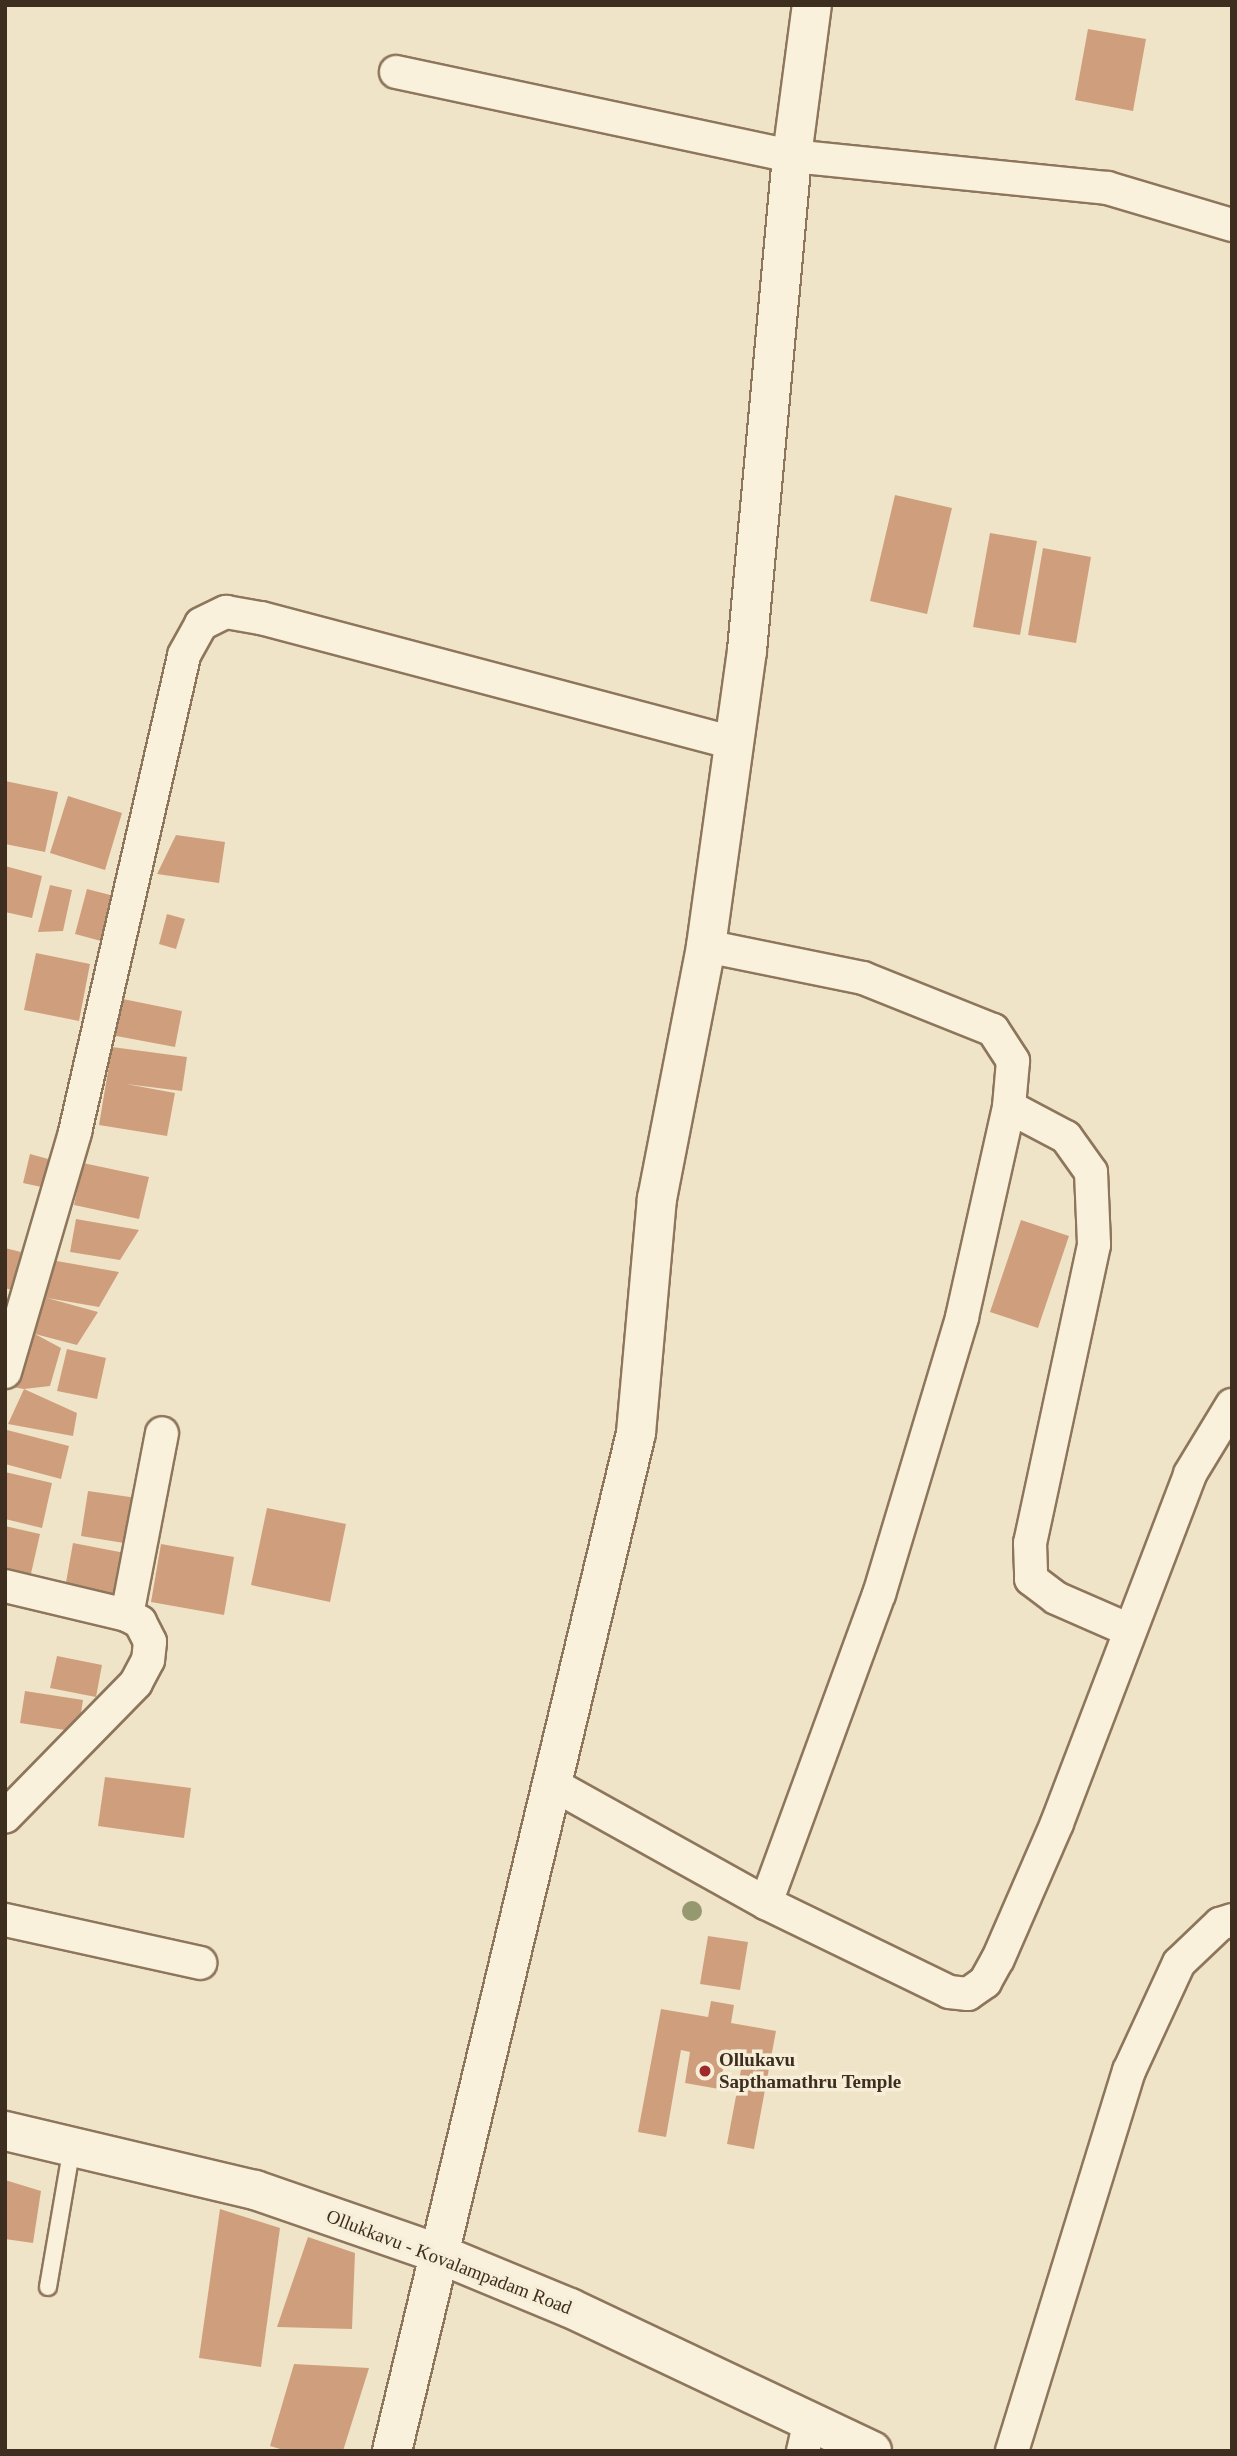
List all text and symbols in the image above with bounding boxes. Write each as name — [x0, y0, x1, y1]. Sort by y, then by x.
place label: Ollukavu Sapthamathru Temple — [719, 2049, 901, 2093]
marker: Ollukavu Sapthamathru Temple — [697, 2063, 713, 2079]
street label: Ollukkavu - Kovalampadam Road — [323, 2205, 575, 2319]

